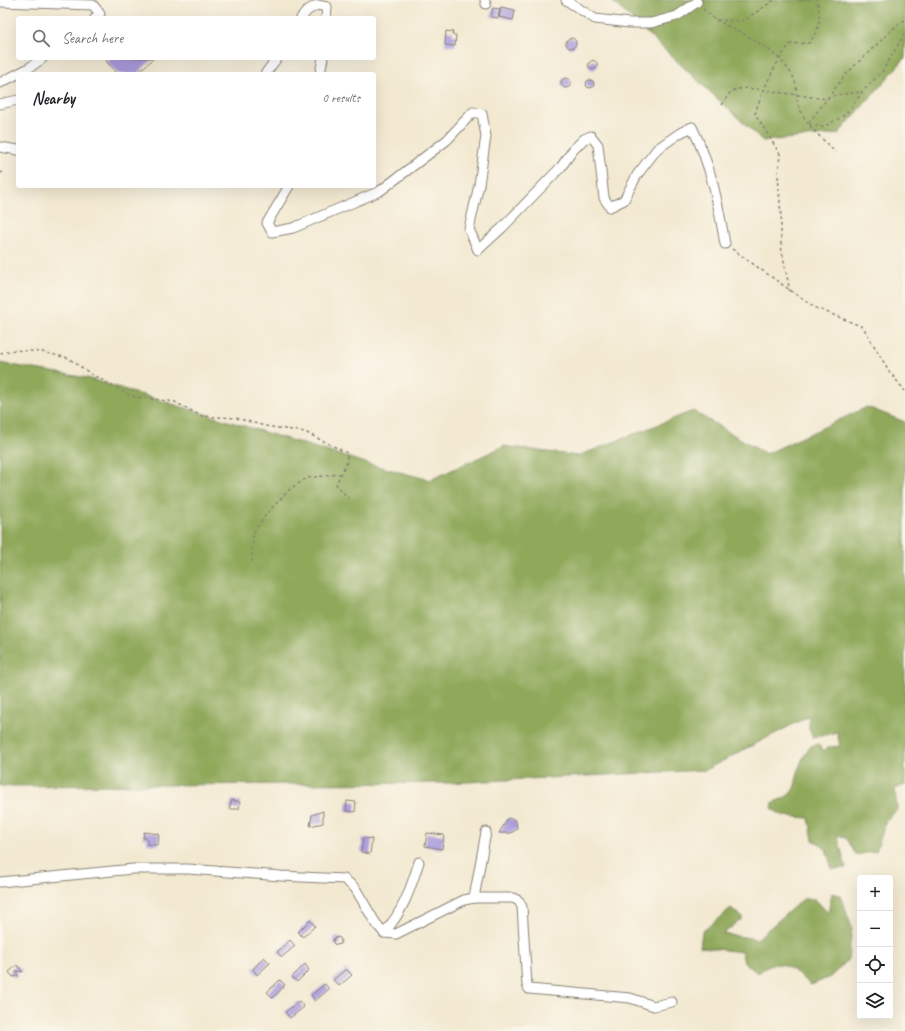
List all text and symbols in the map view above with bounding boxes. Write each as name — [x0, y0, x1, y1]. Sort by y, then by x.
search box — [16, 16, 376, 60]
icon: search — [30, 27, 52, 49]
text: Search here — [62, 29, 123, 48]
text: Nearby — [32, 88, 75, 109]
text: 0 results — [322, 90, 360, 106]
map controls — [857, 875, 893, 1019]
button: + — [857, 875, 893, 911]
button: − — [857, 911, 893, 947]
button: locate — [857, 947, 893, 983]
button: layers — [857, 983, 893, 1019]

